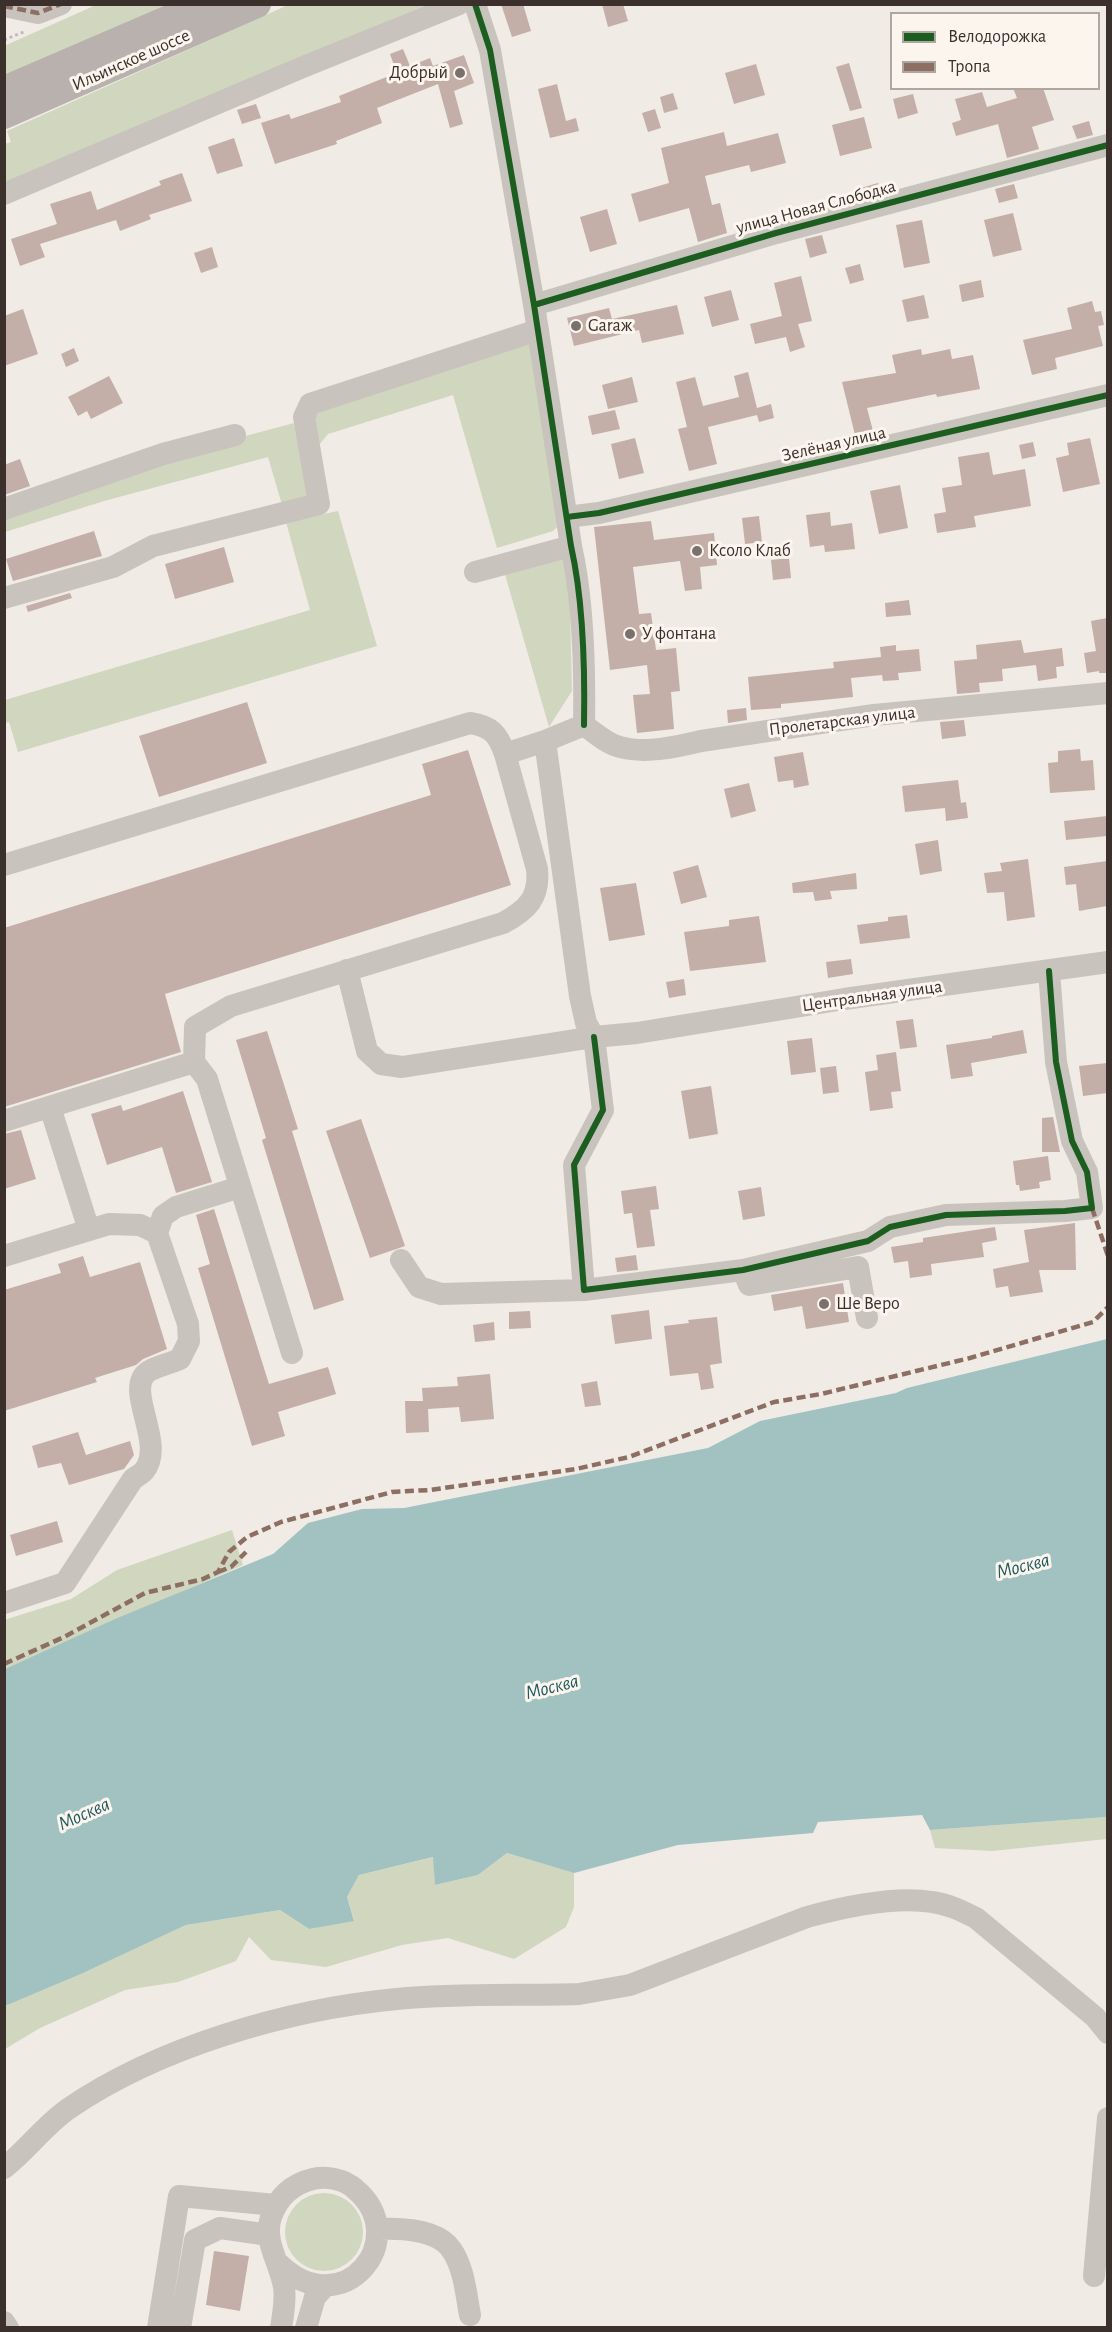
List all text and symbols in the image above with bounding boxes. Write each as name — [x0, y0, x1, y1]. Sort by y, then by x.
legend — [890, 12, 1100, 90]
street label: Ильинское шоссе — [69, 24, 193, 96]
text: Велодорожка — [948, 28, 1046, 46]
text: Тропа — [948, 58, 991, 76]
place label: Добрый — [389, 62, 448, 84]
marker: Добрый — [453, 66, 467, 80]
street label: улица Новая Слободка — [734, 175, 898, 239]
place label: Garaж — [588, 315, 632, 337]
marker: Garaж — [569, 319, 583, 333]
street label: Зелёная улица — [780, 422, 888, 466]
place label: Ксоло Клаб — [709, 540, 791, 562]
marker: Ксоло Клаб — [690, 544, 704, 558]
place label: У фонтана — [642, 623, 716, 645]
marker: У фонтана — [623, 627, 637, 641]
street label: Пролетарская улица — [768, 701, 916, 741]
street label: Центральная улица — [800, 975, 944, 1017]
place label: Ше Веро — [836, 1293, 900, 1315]
marker: Ше Веро — [817, 1297, 831, 1311]
water label: Москва — [994, 1548, 1052, 1584]
water label: Москва — [523, 1669, 581, 1705]
water label: Москва — [54, 1792, 114, 1836]

